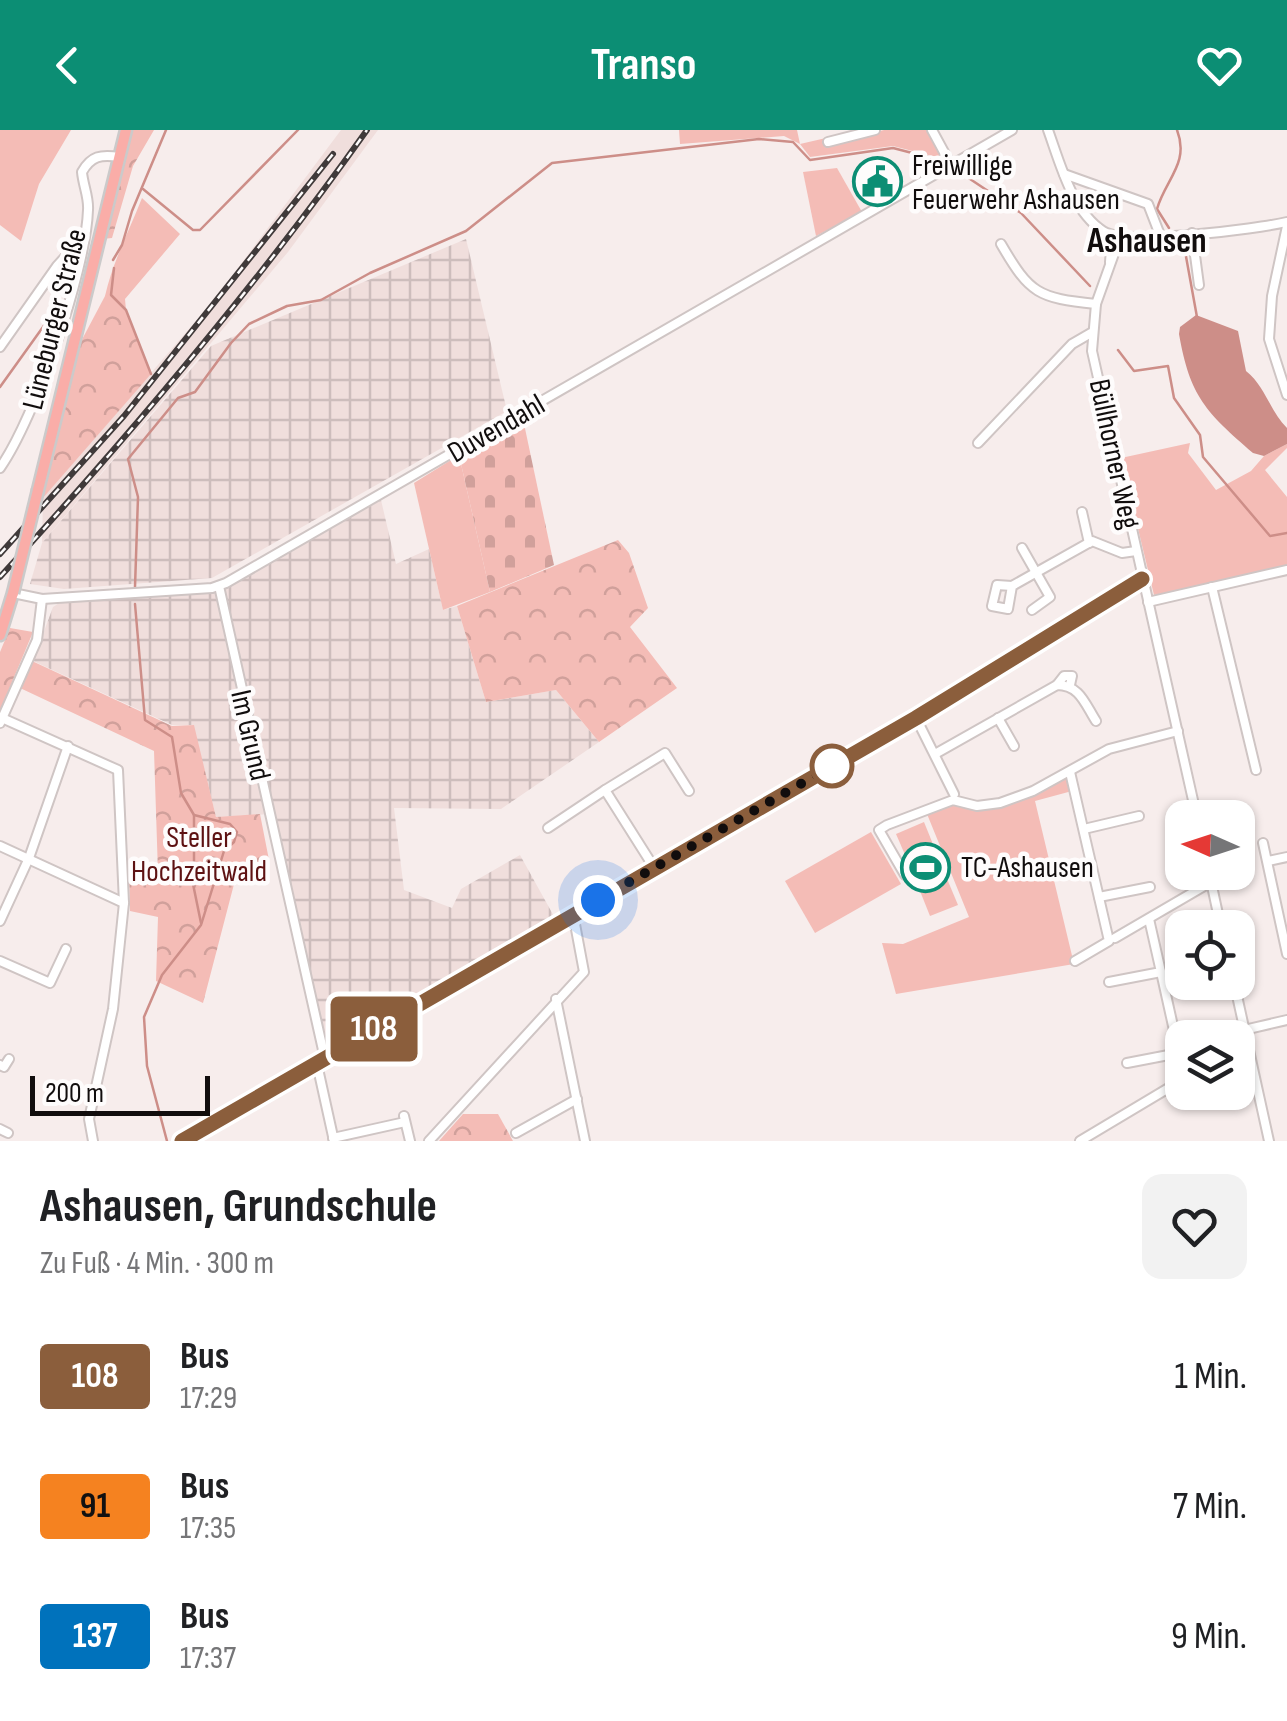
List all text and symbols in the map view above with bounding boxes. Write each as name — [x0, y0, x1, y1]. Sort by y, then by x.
icon: back — [40, 38, 95, 93]
text: Transo — [591, 38, 696, 93]
icon: heart — [1192, 38, 1247, 93]
place label: Freiwillige Feuerwehr Ashausen — [912, 148, 1120, 218]
public building icon: Freiwillige Feuerwehr Ashausen — [851, 156, 903, 208]
district label: Ashausen — [1086, 220, 1207, 263]
street label: Lüneburger Straße — [15, 225, 95, 413]
street label: Büllhorner Weg — [1081, 376, 1147, 532]
street label: Duvendahl — [442, 387, 551, 471]
street label: Im Grund — [222, 687, 278, 784]
unlabelled marker — [811, 745, 853, 787]
north arrow — [1165, 800, 1255, 890]
map controls — [1165, 800, 1255, 1110]
park label: Steller Hochzeitwald — [131, 820, 267, 890]
sports icon: TC-Ashausen — [900, 841, 952, 893]
place label: TC-Ashausen — [961, 850, 1094, 886]
your location — [573, 875, 623, 925]
button: locate — [1165, 910, 1255, 1000]
line badge: 108 — [316, 996, 432, 1062]
text: 108 — [351, 1008, 397, 1051]
button: layers — [1165, 1020, 1255, 1110]
scale bar — [30, 1071, 210, 1116]
text: 200 m — [45, 1077, 104, 1110]
button: heart — [1142, 1174, 1247, 1279]
text: Ashausen, Grundschule — [40, 1178, 437, 1235]
text: Zu Fuß · 4 Min. · 300 m — [40, 1244, 274, 1283]
text: Bus — [180, 1334, 229, 1379]
text: 1 Min. — [1175, 1354, 1247, 1399]
text: 108 — [72, 1355, 118, 1398]
text: 17:29 — [180, 1379, 237, 1418]
text: Bus — [180, 1464, 229, 1509]
text: 7 Min. — [1173, 1484, 1247, 1529]
text: 91 — [80, 1485, 110, 1528]
text: 17:35 — [180, 1509, 236, 1548]
text: Bus — [180, 1594, 229, 1639]
text: 9 Min. — [1171, 1614, 1247, 1659]
text: 137 — [73, 1615, 117, 1658]
text: 17:37 — [180, 1639, 236, 1678]

